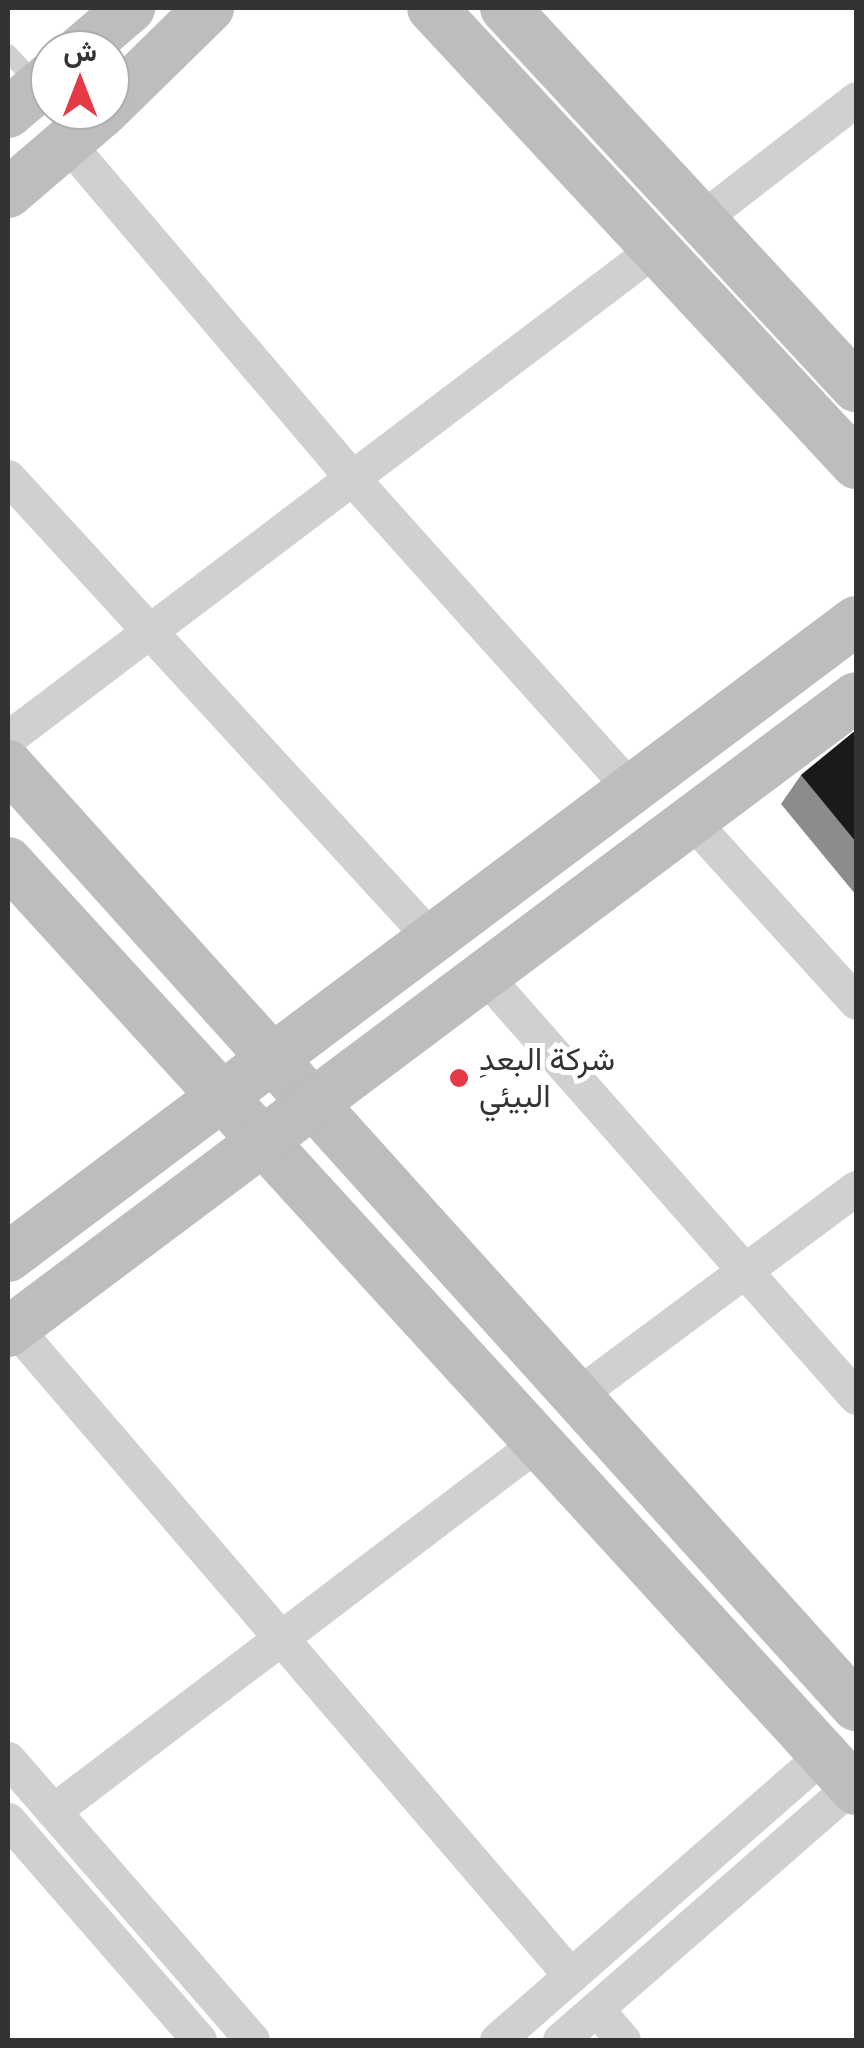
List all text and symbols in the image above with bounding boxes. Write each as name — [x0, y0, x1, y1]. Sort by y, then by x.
north arrow — [30, 30, 130, 130]
text: ش — [63, 35, 97, 68]
place label: ِشركة البعد البيئي — [479, 1041, 615, 1116]
marker: ِشركة البعد البيئي — [448, 1067, 470, 1089]

